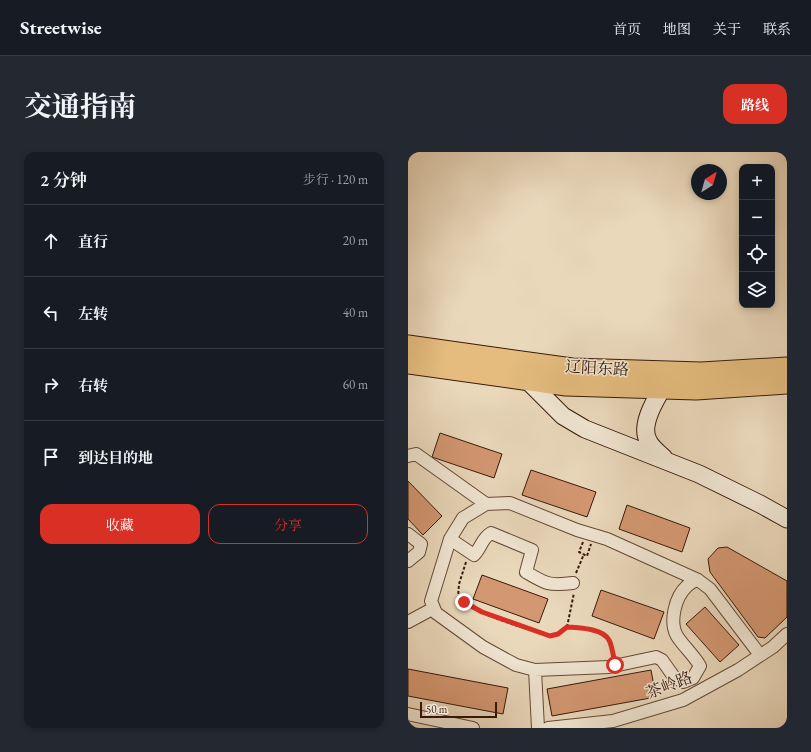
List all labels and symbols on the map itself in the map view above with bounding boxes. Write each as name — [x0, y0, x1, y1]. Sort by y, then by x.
north arrow — [691, 164, 727, 200]
street label: 辽阳东路 — [564, 356, 630, 380]
route end — [455, 593, 473, 611]
route start — [606, 656, 624, 674]
street label: 茶岭路 — [643, 667, 695, 703]
scale bar — [420, 700, 497, 719]

